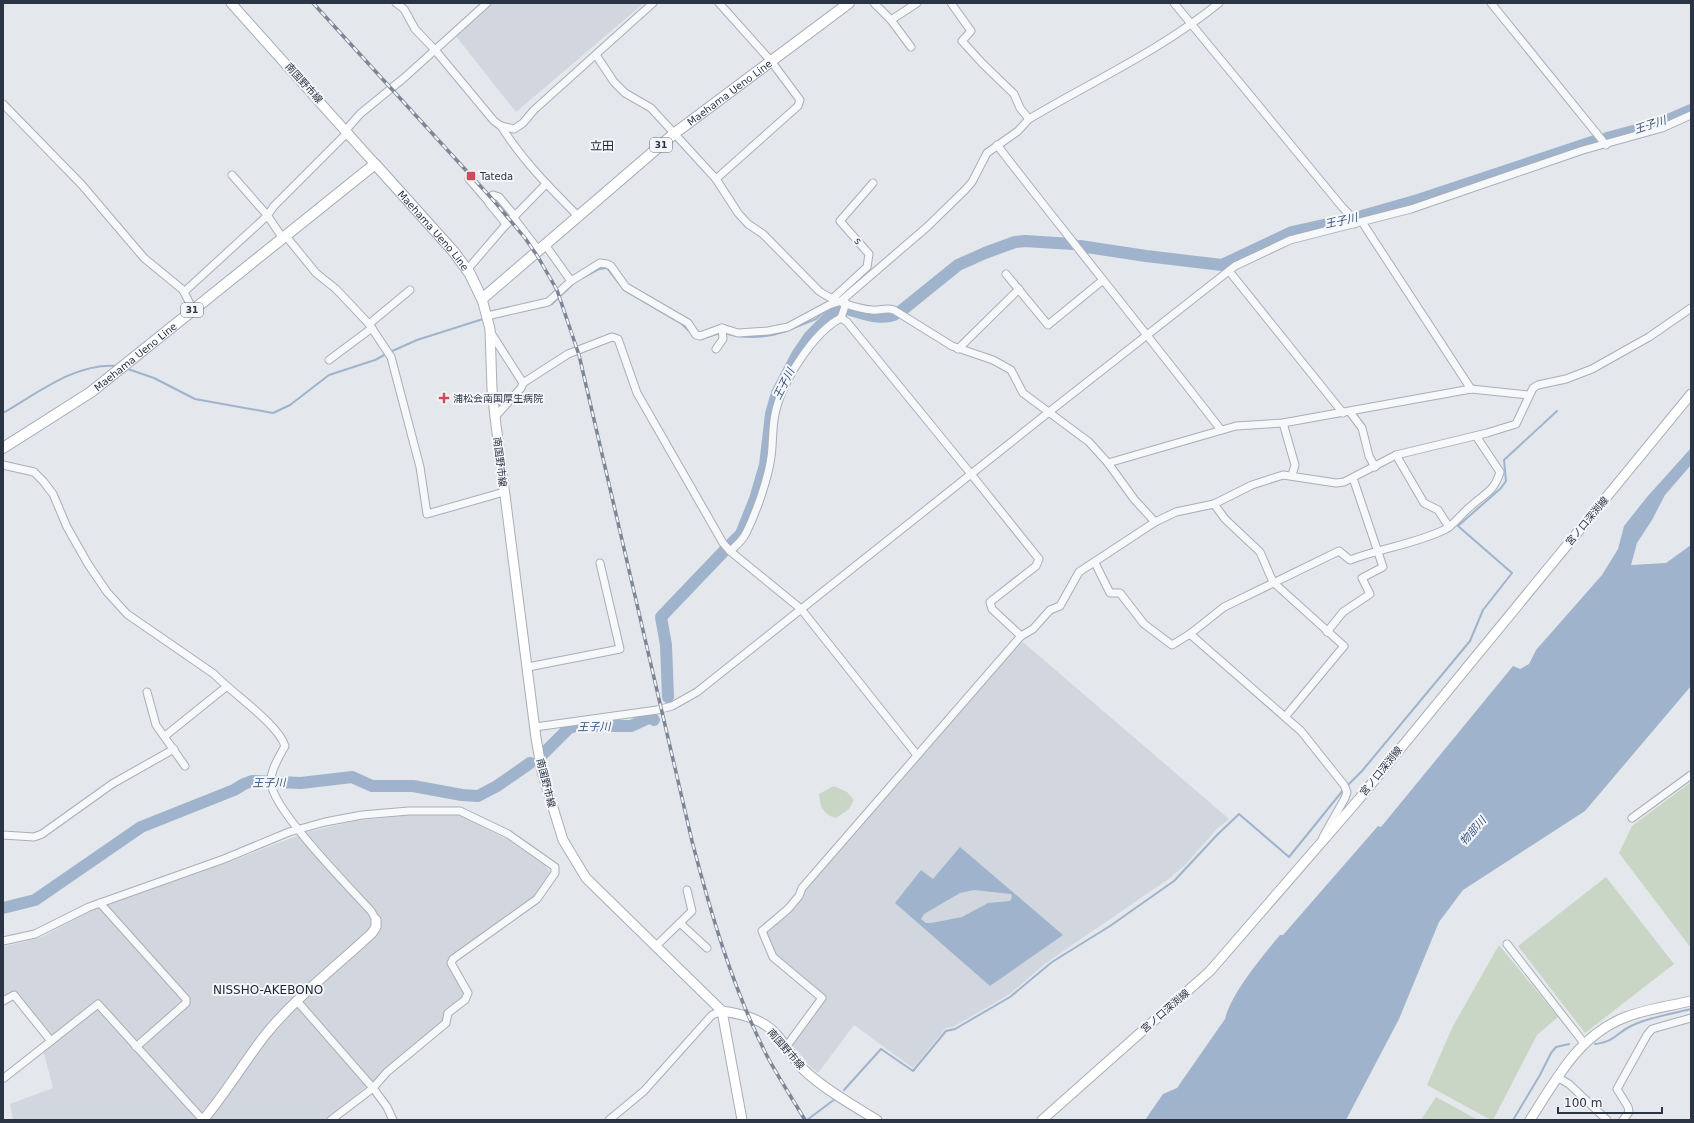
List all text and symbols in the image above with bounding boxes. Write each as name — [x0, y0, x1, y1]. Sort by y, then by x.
street label: Maehama Ueno Line — [685, 57, 774, 128]
street label: 南国野市線 — [283, 61, 325, 105]
water label: 王子川 — [1632, 113, 1669, 136]
road number: 31 — [650, 138, 672, 152]
district label: 立田 — [590, 139, 614, 153]
marker: Tateda — [465, 170, 477, 182]
place label: Tateda — [479, 171, 513, 182]
street label: Maehama Ueno Line — [396, 188, 471, 273]
water label: 王子川 — [1323, 211, 1360, 231]
street label: s — [852, 235, 864, 247]
road number: 31 — [181, 303, 203, 317]
street label: Maehama Ueno Line — [92, 320, 179, 393]
water label: 王子川 — [771, 365, 798, 402]
marker: 浦松会南国厚生病院 — [438, 392, 450, 404]
place label: 浦松会南国厚生病院 — [453, 393, 543, 404]
street label: 南国野市線 — [491, 437, 509, 487]
street label: 宮ノ口深渕線 — [1564, 494, 1610, 548]
water label: 王子川 — [577, 720, 612, 734]
street label: 宮ノ口深渕線 — [1358, 744, 1404, 798]
street label: 南国野市線 — [535, 757, 557, 809]
water label: 王子川 — [252, 776, 287, 790]
water label: 物部川 — [1457, 814, 1489, 848]
district label: NISSHO-AKEBONO — [213, 983, 323, 997]
street label: 宮ノ口深渕線 — [1139, 987, 1191, 1035]
street label: 南国野市線 — [765, 1027, 807, 1071]
scale bar — [1558, 1089, 1662, 1115]
text: 100 m — [1564, 1096, 1602, 1110]

